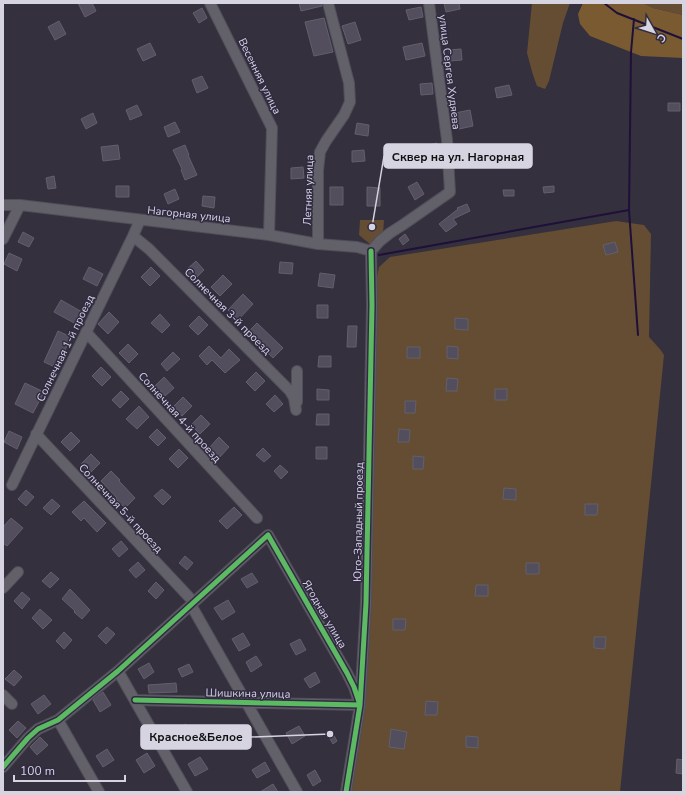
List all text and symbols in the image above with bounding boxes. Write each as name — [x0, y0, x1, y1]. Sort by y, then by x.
north arrow — [634, 12, 674, 52]
street label: улица Сергея Худяева — [435, 14, 464, 130]
text: С — [653, 30, 670, 46]
street label: Весенняя улица — [235, 36, 284, 117]
callout: Сквер на ул. Нагорная — [384, 144, 532, 168]
text: Сквер на ул. Нагорная — [392, 149, 524, 165]
street label: Летняя улица — [300, 154, 317, 226]
street label: Нагорная улица — [147, 203, 231, 226]
street label: Солнечная 3-й проезд — [181, 265, 275, 358]
street label: Солнечная 1-й проезд — [33, 292, 98, 404]
street label: Солнечная 4-й проезд — [135, 369, 225, 466]
street label: Солнечная 5-й проезд — [75, 460, 166, 557]
street label: Юго-Западный проезд — [350, 462, 367, 582]
street label: Ягодная улица — [299, 577, 350, 651]
street label: Шишкина улица — [205, 685, 291, 702]
callout: Красное&Белое — [141, 725, 251, 749]
text: Красное&Белое — [149, 729, 243, 745]
scale bar — [14, 757, 125, 783]
text: 100 m — [20, 763, 55, 779]

